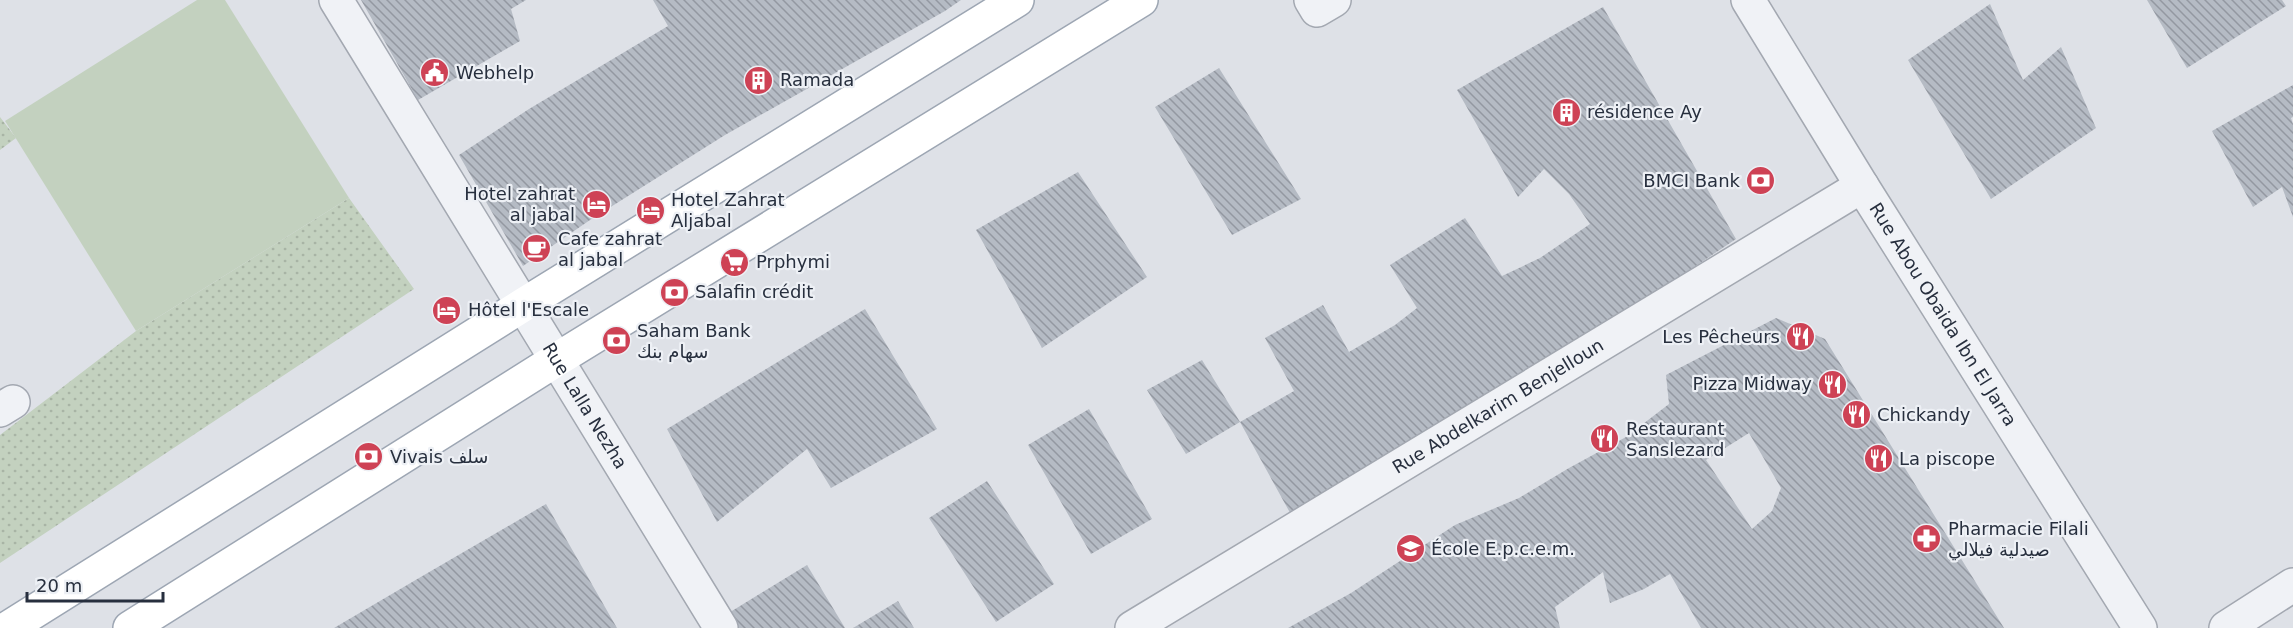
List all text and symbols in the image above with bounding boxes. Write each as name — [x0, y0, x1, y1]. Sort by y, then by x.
public building icon: Webhelp — [419, 57, 451, 89]
place label: Webhelp — [456, 62, 534, 83]
building icon: Ramada — [743, 64, 775, 96]
place label: Ramada — [780, 69, 854, 90]
building icon: résidence Ay — [1550, 96, 1582, 128]
place label: résidence Ay — [1587, 101, 1702, 122]
bank icon: BMCI Bank — [1745, 165, 1777, 197]
place label: BMCI Bank — [1643, 170, 1741, 191]
place label: Hotel zahrat al jabal — [464, 183, 575, 225]
hotel icon: Hotel zahrat al jabal — [580, 188, 612, 220]
place label: Hotel Zahrat Aljabal — [671, 189, 785, 231]
hotel icon: Hotel Zahrat Aljabal — [634, 194, 666, 226]
street label: Rue Abou Obaida Ibn El Jarra — [1865, 199, 2021, 430]
place label: Cafe zahrat al jabal — [558, 228, 662, 270]
cafe icon: Cafe zahrat al jabal — [521, 233, 553, 265]
supermarket icon: Prphymi — [719, 246, 751, 278]
place label: Prphymi — [756, 251, 830, 272]
bank icon: Salafin crédit — [658, 276, 690, 308]
place label: Salafin crédit — [695, 281, 813, 302]
hotel icon: Hôtel l'Escale — [431, 294, 463, 326]
place label: Hôtel l'Escale — [468, 299, 589, 320]
place label: Saham Bank سهام بنك — [637, 320, 751, 363]
restaurant icon: Les Pêcheurs — [1785, 321, 1817, 353]
bank icon: Saham Bank سهام بنك — [600, 325, 632, 357]
place label: Les Pêcheurs — [1662, 326, 1780, 347]
street label: Rue Abdelkarim Benjelloun — [1389, 334, 1607, 478]
street label: Rue Lalla Nezha — [539, 339, 632, 473]
restaurant icon: Pizza Midway — [1817, 368, 1849, 400]
place label: Pizza Midway — [1693, 373, 1812, 394]
restaurant icon: Chickandy — [1840, 399, 1872, 431]
place label: Chickandy — [1877, 404, 1971, 425]
place label: Restaurant Sanslezard — [1626, 418, 1725, 460]
restaurant icon: Restaurant Sanslezard — [1589, 423, 1621, 455]
bank icon: Vivais سلف — [353, 441, 385, 473]
restaurant icon: La piscope — [1862, 443, 1894, 475]
place label: Vivais سلف — [390, 446, 488, 467]
place label: La piscope — [1899, 448, 1995, 469]
place label: Pharmacie Filali صيدلية فيلالي — [1948, 518, 2089, 561]
pharmacy icon: Pharmacie Filali صيدلية فيلالي — [1911, 523, 1943, 555]
school or university icon: École E.p.c.e.m. — [1394, 533, 1426, 565]
place label: École E.p.c.e.m. — [1431, 538, 1575, 559]
scale bar — [27, 565, 164, 603]
text: 20 m — [36, 575, 82, 596]

